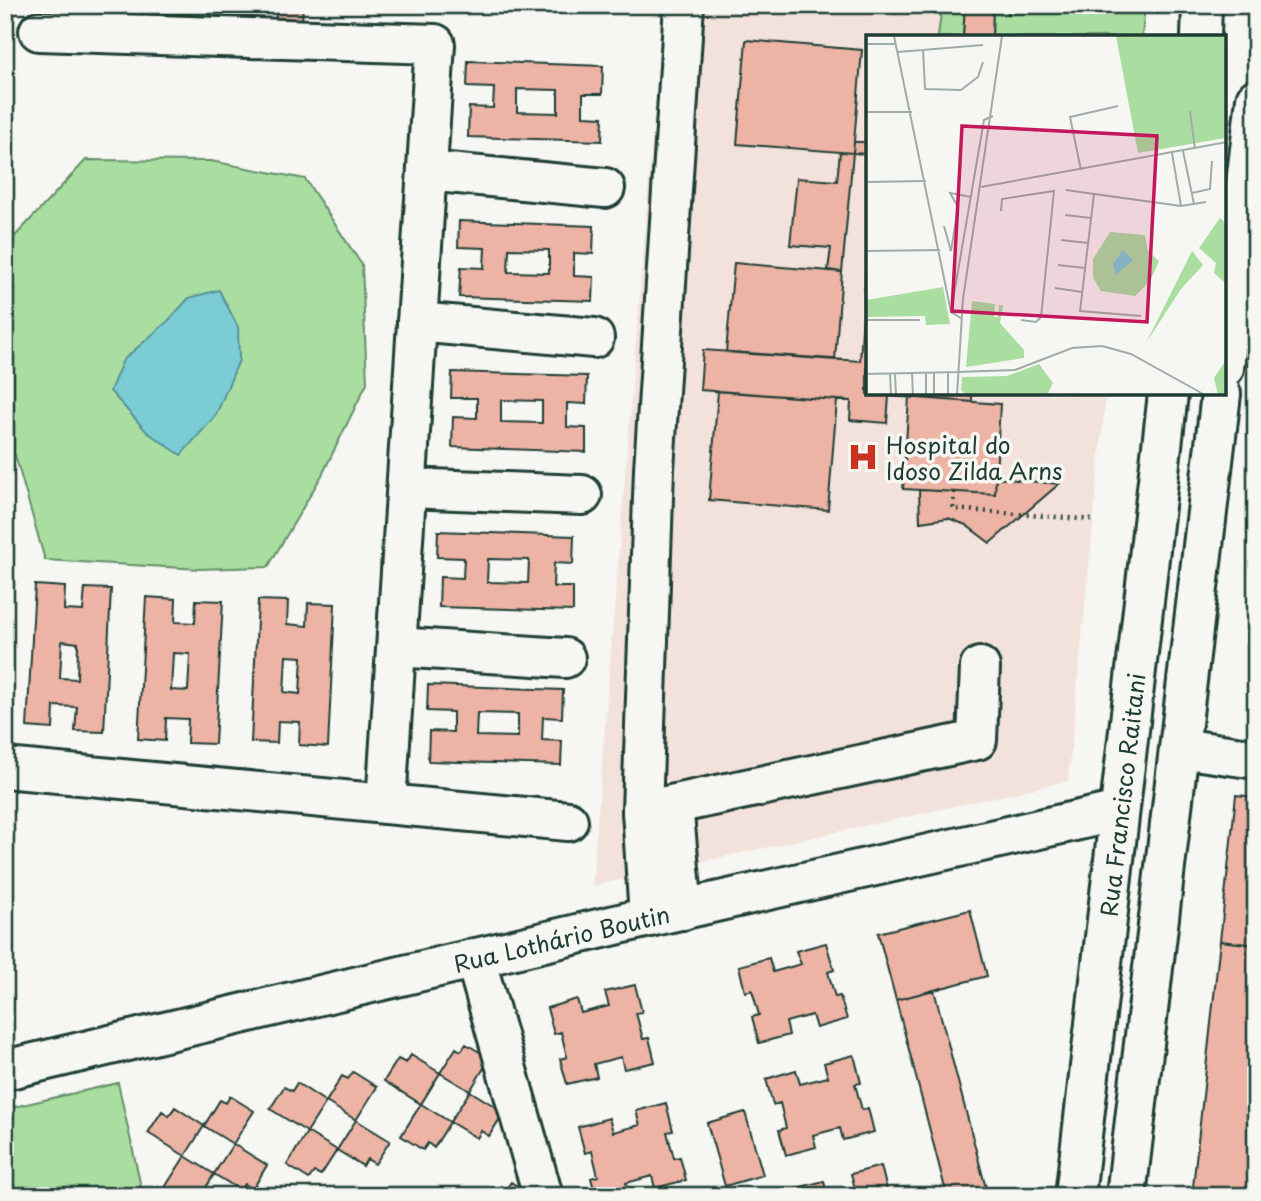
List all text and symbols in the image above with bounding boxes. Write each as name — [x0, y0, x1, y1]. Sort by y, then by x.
inset map — [866, 35, 1226, 396]
place label: Hospital do Idoso Zilda Arns — [886, 427, 1063, 488]
hospital icon: Hospital do Idoso Zilda Arns — [846, 440, 880, 474]
street label: Rua Francisco Raitani — [1090, 671, 1153, 918]
street label: Rua Lothário Boutin — [450, 895, 673, 980]

